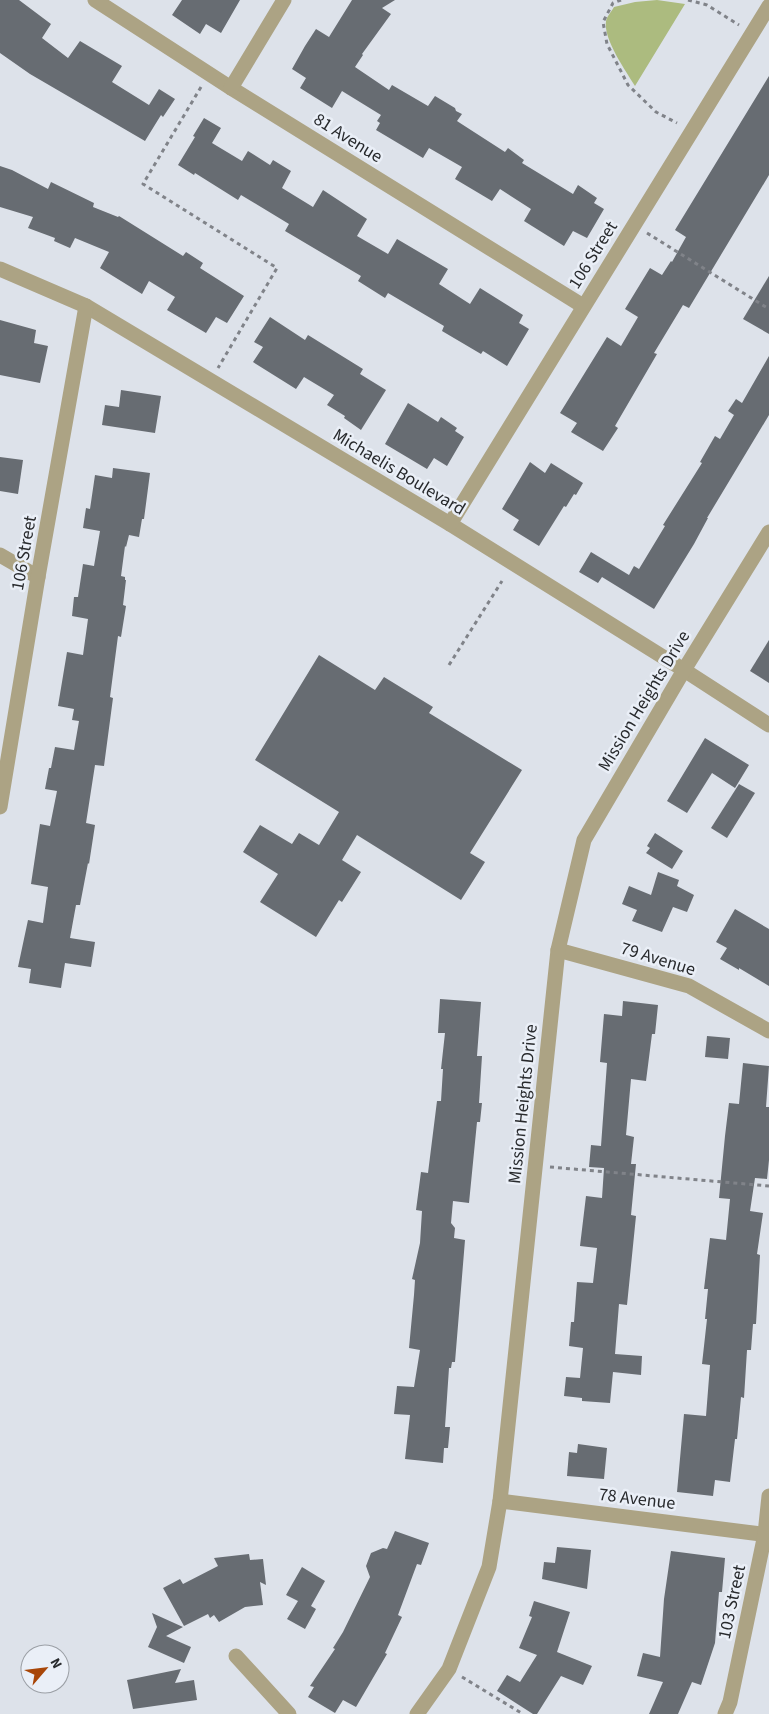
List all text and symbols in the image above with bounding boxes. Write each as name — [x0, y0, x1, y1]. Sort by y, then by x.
street label: 81 Avenue — [309, 107, 387, 169]
street label: 106 Street — [562, 216, 624, 294]
street label: Michaelis Boulevard — [328, 423, 470, 521]
street label: 106 Street — [5, 514, 43, 592]
street label: Mission Heights Drive — [592, 626, 696, 776]
street label: 79 Avenue — [618, 936, 699, 982]
street label: Mission Heights Drive — [502, 1023, 544, 1185]
street label: 78 Avenue — [597, 1482, 677, 1516]
street label: 103 Street — [712, 1562, 752, 1642]
north arrow — [20, 1644, 70, 1694]
text: N — [45, 1655, 67, 1672]

